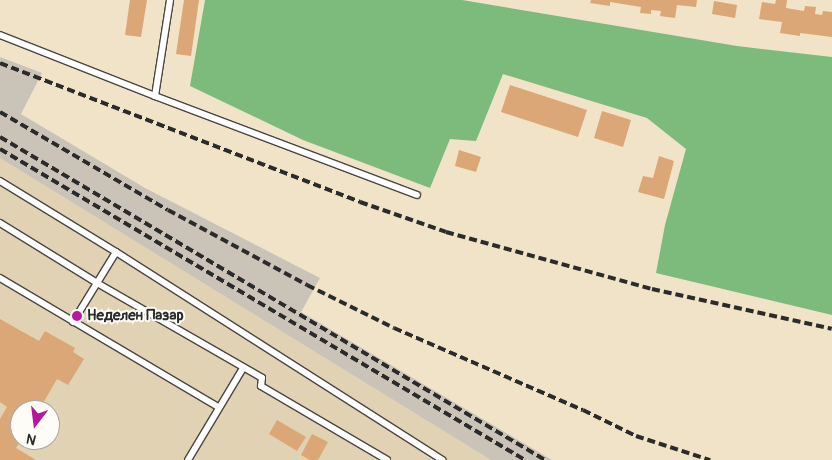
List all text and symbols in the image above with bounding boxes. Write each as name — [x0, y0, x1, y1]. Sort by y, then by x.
place label: Неделен Пазар — [87, 307, 184, 325]
marker: Неделен Пазар — [71, 310, 83, 322]
north arrow — [10, 400, 60, 450]
text: N — [24, 430, 38, 448]

